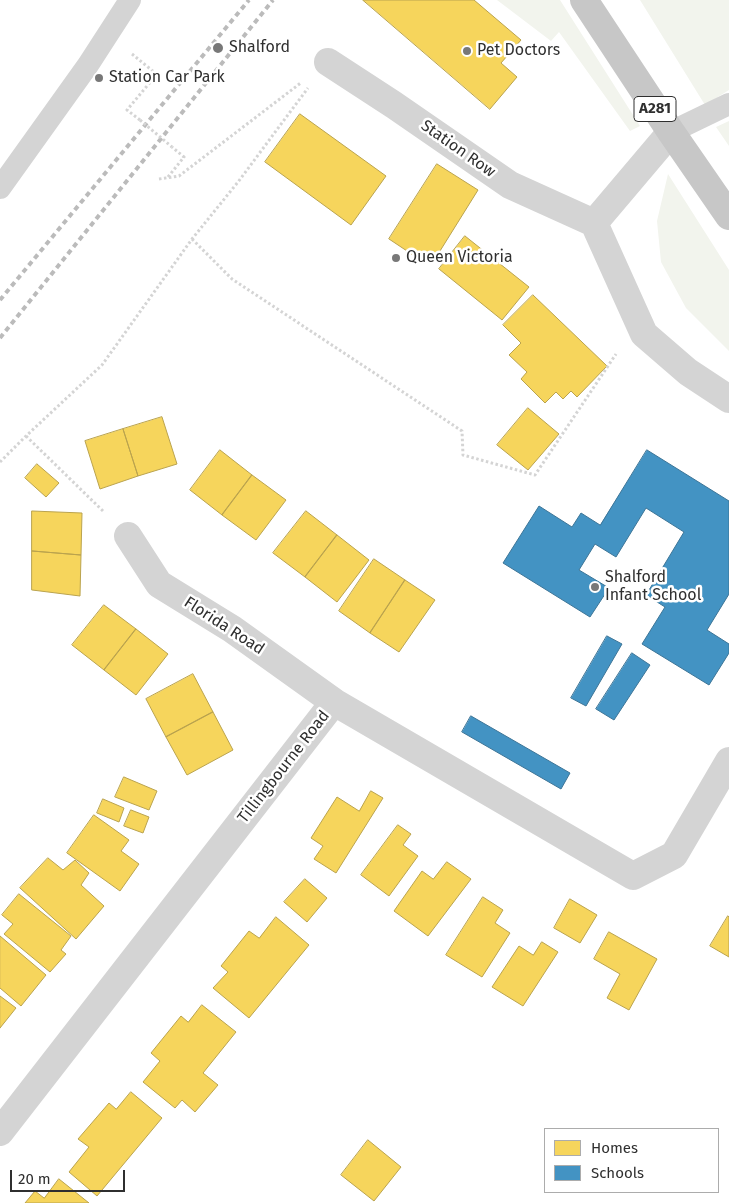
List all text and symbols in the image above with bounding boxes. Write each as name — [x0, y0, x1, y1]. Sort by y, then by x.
place label: Shalford — [229, 38, 290, 58]
marker: Shalford — [211, 41, 225, 55]
place label: Pet Doctors — [477, 41, 560, 61]
marker: Pet Doctors — [461, 45, 473, 57]
place label: Station Car Park — [109, 68, 225, 88]
marker: Station Car Park — [93, 72, 105, 84]
road number: A281 — [634, 96, 676, 122]
street label: Station Row — [417, 116, 499, 182]
place label: Queen Victoria — [406, 248, 513, 268]
marker: Queen Victoria — [390, 252, 402, 264]
place label: Shalford Infant School — [605, 568, 701, 606]
marker: Shalford Infant School — [589, 581, 601, 593]
street label: Florida Road — [180, 593, 268, 659]
street label: Tillingbourne Road — [234, 707, 334, 827]
legend — [544, 1128, 719, 1193]
text: Homes — [591, 1139, 638, 1157]
scale bar — [12, 1160, 128, 1192]
text: Schools — [591, 1164, 644, 1182]
text: 20 m — [18, 1170, 51, 1188]

